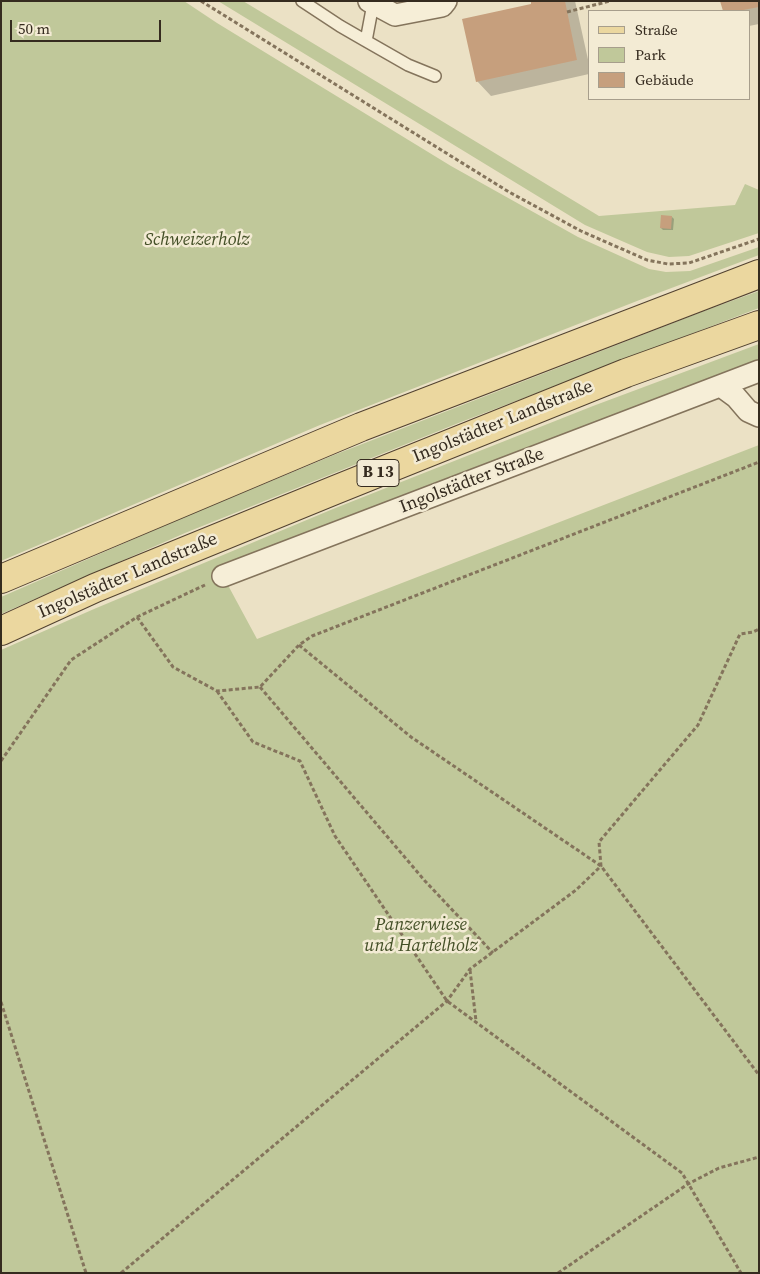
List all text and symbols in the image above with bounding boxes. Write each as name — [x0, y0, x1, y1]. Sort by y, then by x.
scale bar — [12, 10, 164, 42]
legend — [588, 10, 750, 100]
text: 50 m — [18, 18, 50, 39]
text: Straße — [635, 19, 678, 40]
text: Park — [635, 44, 666, 65]
text: Gebäude — [635, 69, 694, 90]
park label: Schweizerholz — [144, 229, 250, 251]
street label: Ingolstädter Landstraße — [410, 376, 596, 468]
street label: Ingolstädter Straße — [397, 444, 547, 518]
road number: B 13 — [357, 459, 399, 486]
street label: Ingolstädter Landstraße — [35, 528, 221, 624]
park label: Panzerwiese und Hartelholz — [364, 914, 478, 956]

